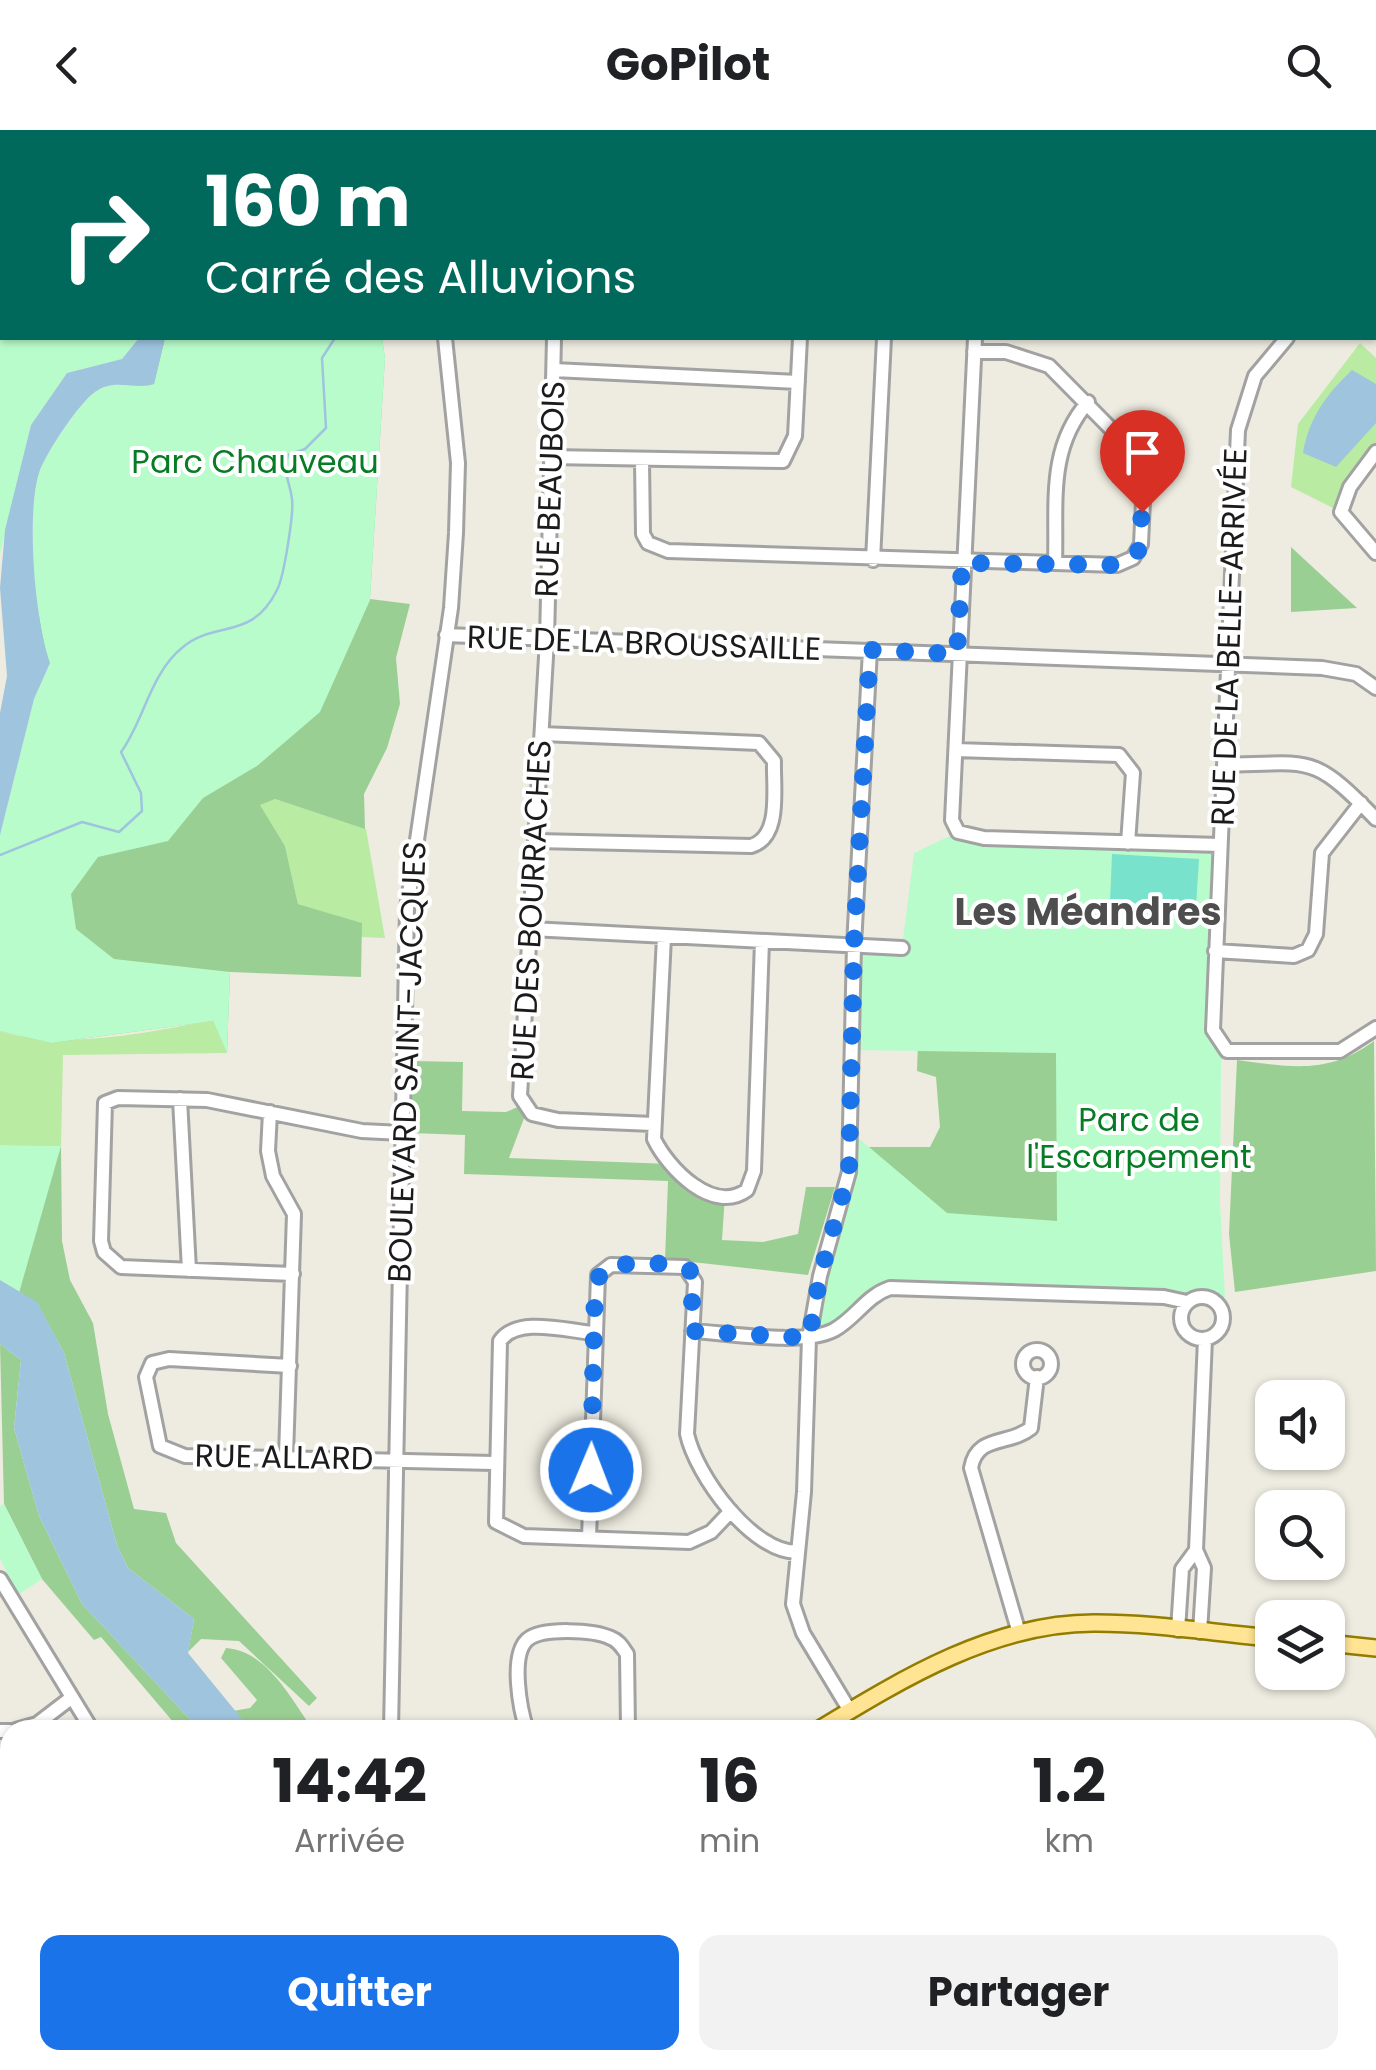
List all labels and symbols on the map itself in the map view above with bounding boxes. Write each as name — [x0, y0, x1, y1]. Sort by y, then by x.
street label: RUE BEAUBOIS — [523, 380, 576, 598]
pin — [1100, 410, 1185, 513]
park label: Parc Chauveau — [131, 439, 379, 484]
street label: RUE DE LA BELLE-ARRIVÉE — [1199, 447, 1258, 827]
street label: RUE DE LA BROUSSAILLE — [466, 614, 822, 671]
street label: RUE DES BOURRACHES — [499, 738, 562, 1082]
street label: BOULEVARD SAINT-JACQUES — [376, 841, 437, 1283]
district label: Les Méandres — [954, 885, 1222, 938]
park label: Parc de l'Escarpement — [1026, 1097, 1252, 1179]
position arrow — [539, 1418, 643, 1522]
street label: RUE ALLARD — [194, 1432, 374, 1481]

